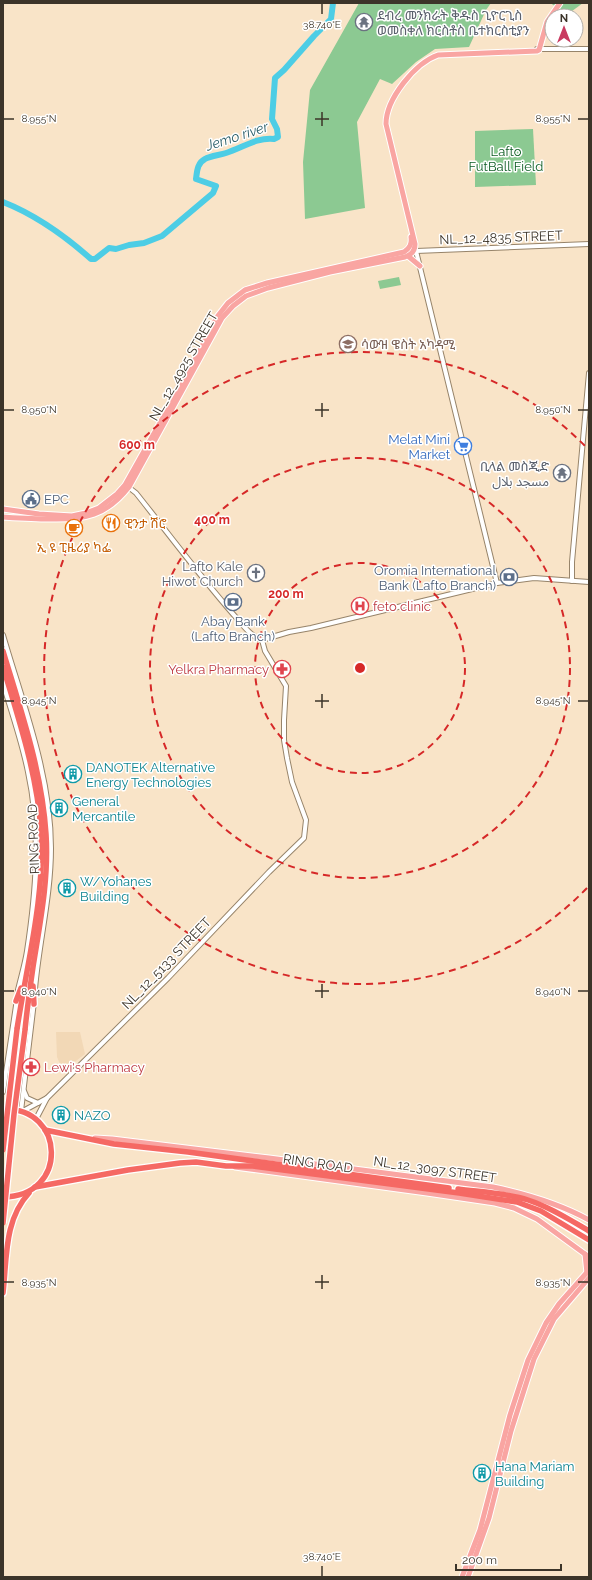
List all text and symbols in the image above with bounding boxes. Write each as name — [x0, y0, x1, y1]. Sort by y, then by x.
place label: ደብረ መንክራት ቅዱስ ጊዮርጊስ ወመስቀለ ክርስቶስ ቤተክርስቲያን — [377, 8, 530, 38]
north arrow — [544, 8, 584, 48]
temple icon: ደብረ መንክራት ቅዱስ ጊዮርጊስ ወመስቀለ ክርስቶስ ቤተክርስቲያን — [354, 12, 374, 32]
text: N — [560, 12, 568, 25]
text: 38.740°E — [303, 19, 341, 30]
text: 8.955°N — [22, 113, 56, 124]
text: 8.955°N — [536, 113, 570, 124]
water label: Jemo river — [203, 118, 271, 154]
park label: Lafto FutBall Field — [469, 144, 543, 174]
street label: NL_12_4835 STREET — [439, 228, 563, 247]
street label: NL_12_4925 STREET — [146, 309, 221, 423]
school or university icon: ሳውዝ ዌስት አካዳሚ — [338, 334, 358, 354]
place label: ሳውዝ ዌስት አካዳሚ — [361, 337, 456, 352]
text: 8.950°N — [21, 404, 57, 415]
text: 8.950°N — [535, 404, 571, 415]
place label: Melat Mini Market — [388, 432, 451, 462]
supermarket icon: Melat Mini Market — [453, 436, 473, 456]
text: 600 m — [119, 438, 155, 452]
place label: ቢላል መስጂድ مسجد بلال — [480, 459, 550, 490]
temple icon: ቢላል መስጂድ مسجد بلال — [552, 463, 572, 483]
public building icon: EPC — [21, 489, 41, 509]
place label: EPC — [44, 492, 69, 507]
restaurant icon: ዊንታ ሽሮ — [101, 513, 121, 533]
text: 400 m — [194, 513, 230, 527]
place label: ዊንታ ሽሮ — [124, 516, 167, 531]
cafe icon: ኢ ዩ ፒዜሪያ ካፌ — [64, 518, 84, 538]
place label: ኢ ዩ ፒዜሪያ ካፌ — [37, 540, 112, 555]
place label: Lafto Kale Hiwot Church — [162, 559, 243, 589]
church icon: Lafto Kale Hiwot Church — [246, 563, 266, 583]
place label: Oromia International Bank (Lafto Branch) — [374, 563, 496, 593]
bank icon: Oromia International Bank (Lafto Branch) — [499, 567, 519, 587]
text: 200 m — [268, 587, 304, 601]
bank icon: Abay Bank (Lafto Branch) — [223, 592, 243, 612]
hospital icon: feto clinic — [350, 596, 370, 616]
place label: feto clinic — [373, 599, 431, 614]
place label: Abay Bank (Lafto Branch) — [191, 614, 275, 644]
pharmacy icon: Yelkra Pharmacy — [272, 659, 292, 679]
centre of rings — [353, 661, 367, 675]
place label: Yelkra Pharmacy — [168, 662, 269, 677]
text: 8.945°N — [22, 695, 56, 706]
text: 8.945°N — [536, 695, 570, 706]
place label: DANOTEK Alternative Energy Technologies — [86, 760, 215, 790]
building icon: DANOTEK Alternative Energy Technologies — [63, 764, 83, 784]
place label: General Mercantile — [72, 794, 136, 824]
building icon: General Mercantile — [49, 798, 69, 818]
street label: RING ROAD — [25, 804, 42, 874]
place label: W/Yohanes Building — [80, 874, 152, 904]
building icon: W/Yohanes Building — [57, 878, 77, 898]
street label: NL_12_5133 STREET — [119, 915, 214, 1012]
text: 8.940°N — [21, 986, 57, 997]
text: 8.940°N — [535, 986, 571, 997]
pharmacy icon: Lewi's Pharmacy — [21, 1057, 41, 1077]
place label: Lewi's Pharmacy — [44, 1060, 145, 1075]
building icon: NAZO — [51, 1105, 71, 1125]
place label: NAZO — [74, 1108, 111, 1123]
street label: RING ROAD — [282, 1151, 354, 1176]
street label: NL_12_3097 STREET — [372, 1153, 497, 1186]
text: 8.935°N — [22, 1277, 56, 1288]
text: 8.935°N — [536, 1277, 570, 1288]
place label: Hana Mariam Building — [495, 1459, 574, 1489]
building icon: Hana Mariam Building — [472, 1463, 492, 1483]
scale bar — [456, 1546, 561, 1572]
text: 38.740°E — [303, 1551, 341, 1562]
text: 200 m — [462, 1553, 497, 1567]

